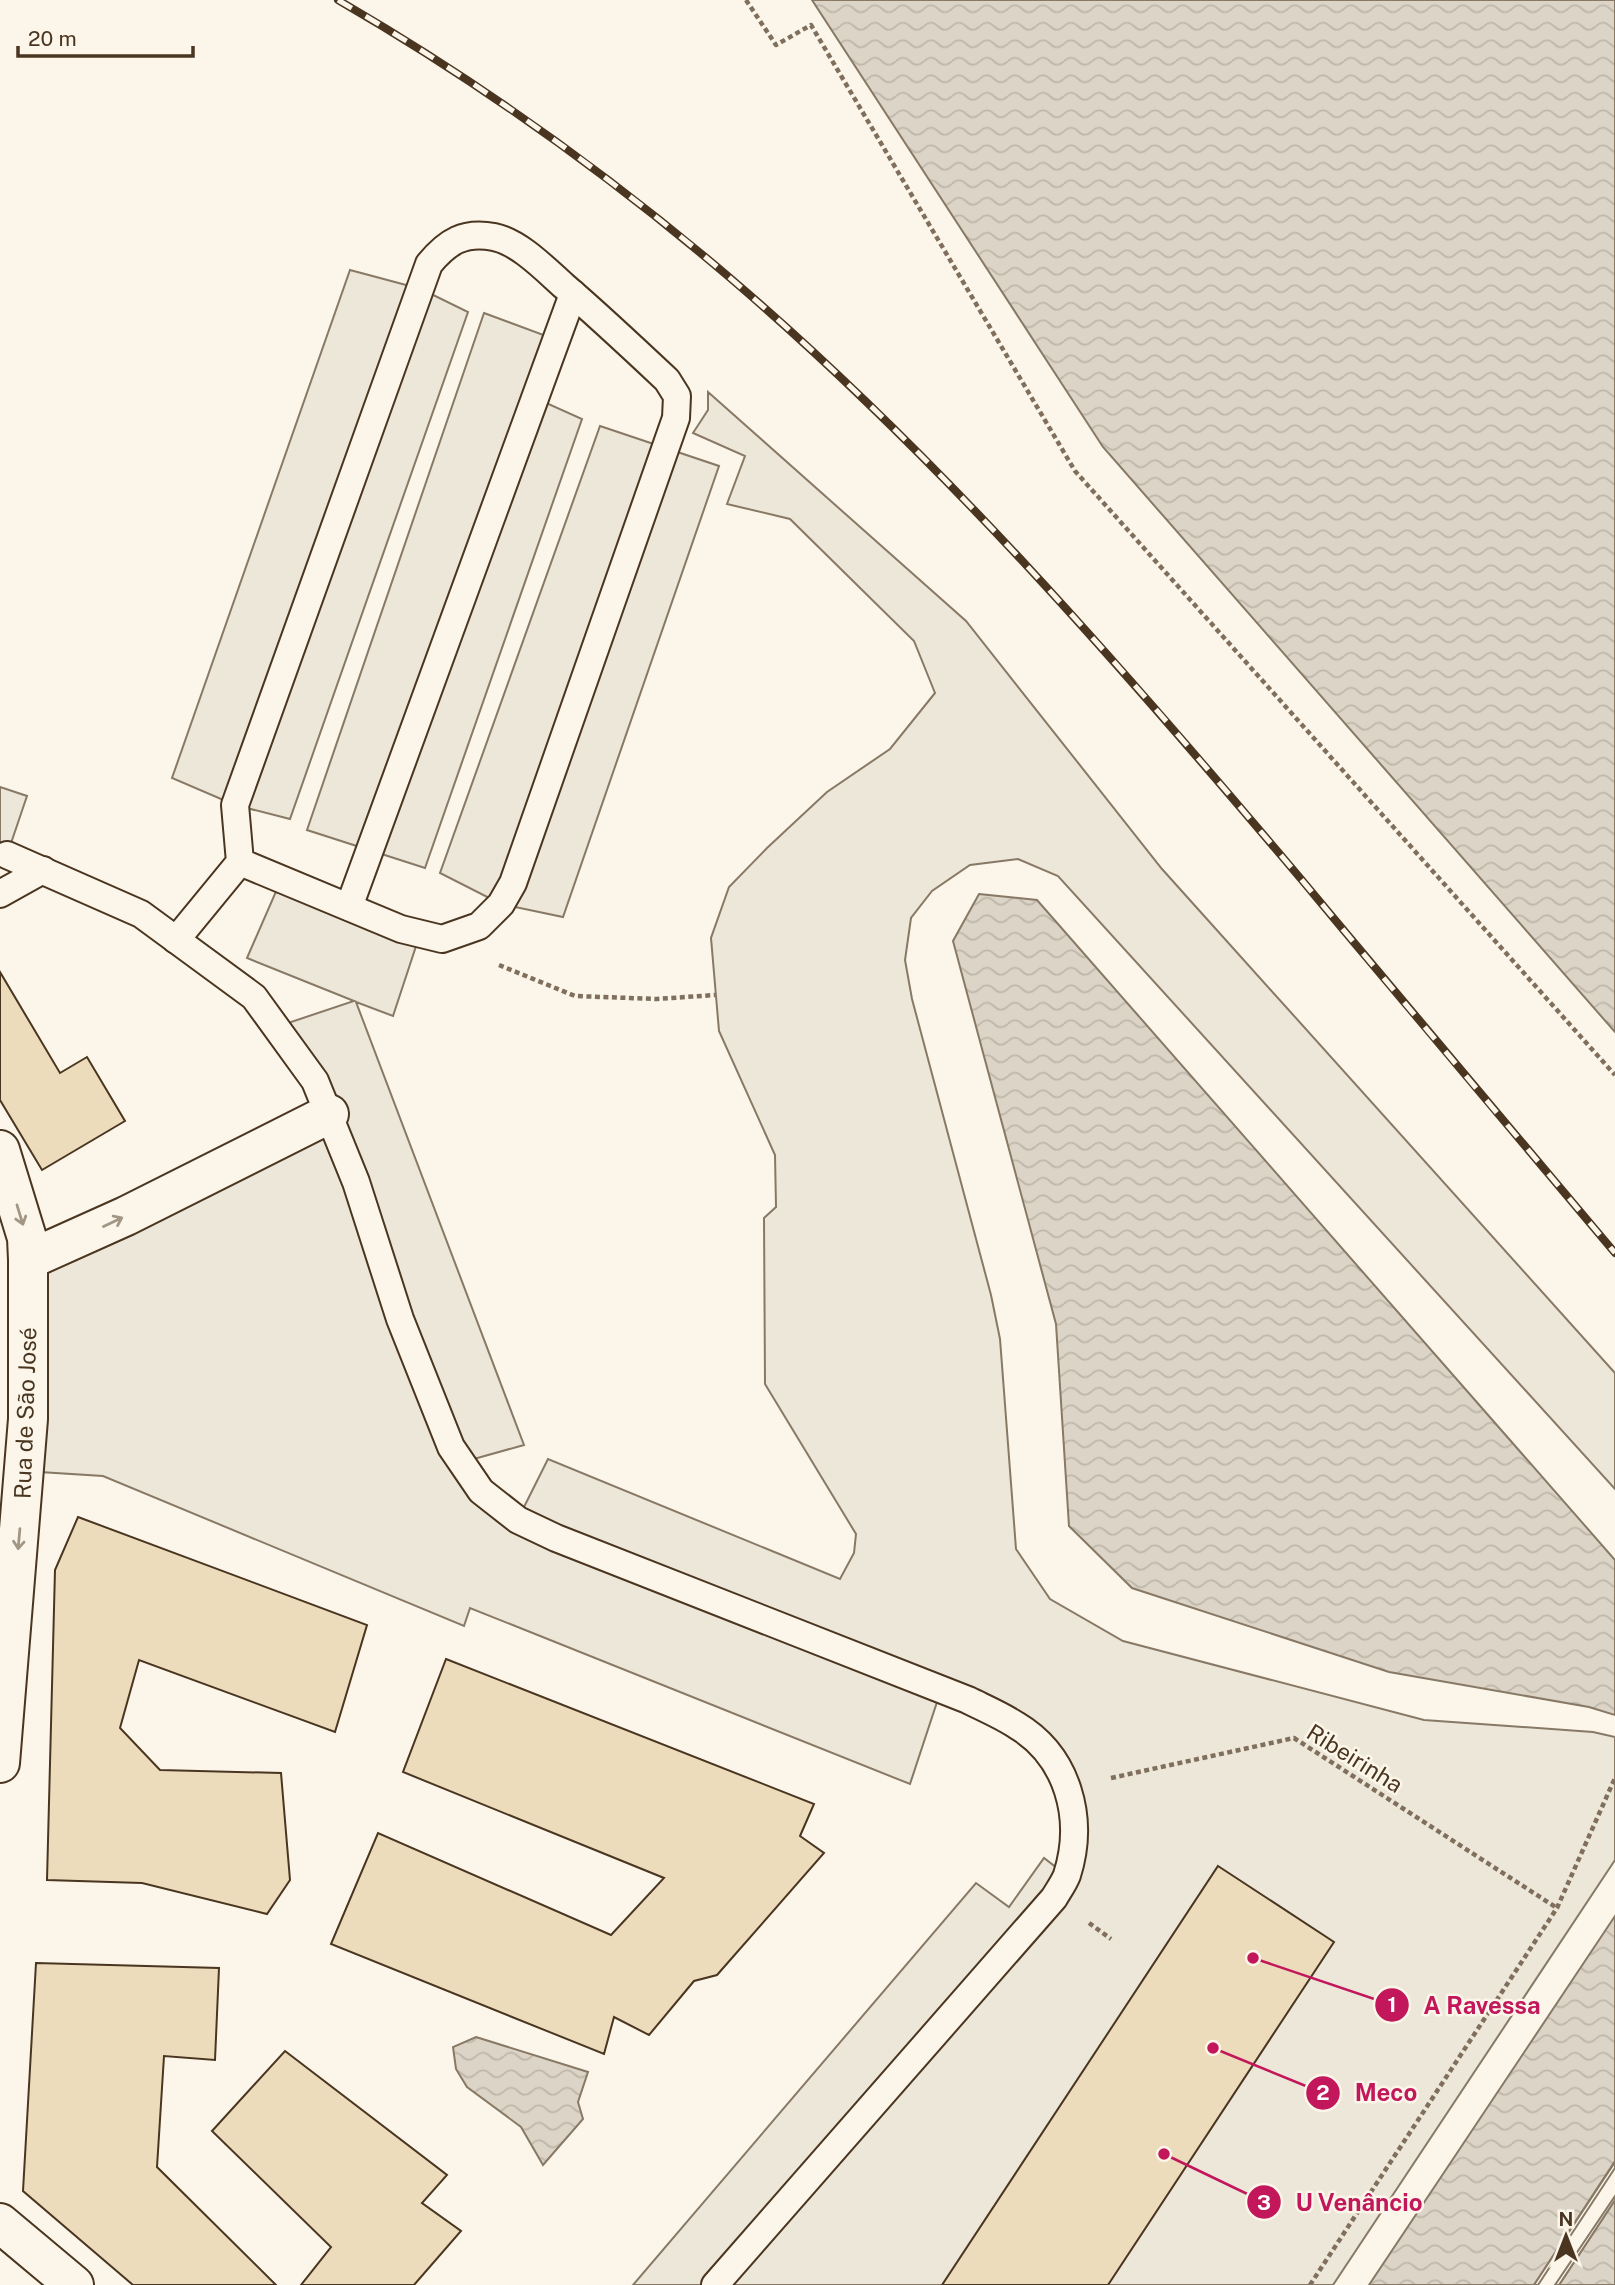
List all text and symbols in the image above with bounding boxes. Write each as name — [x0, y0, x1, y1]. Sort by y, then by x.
scale bar — [18, 14, 192, 58]
text: 20 m — [28, 26, 77, 51]
one-way arrow — [15, 1203, 28, 1225]
one-way arrow — [101, 1215, 123, 1228]
street label: Rua de São José — [9, 1327, 41, 1499]
one-way arrow — [12, 1527, 25, 1550]
street label: Ribeirinha — [1302, 1718, 1408, 1798]
callout: A Ravessa — [1374, 1983, 1554, 2028]
text: A Ravessa — [1423, 1991, 1541, 2019]
text: 1 — [1388, 1992, 1397, 2017]
callout: Meco — [1306, 2070, 1431, 2115]
text: Meco — [1355, 2078, 1417, 2106]
text: 2 — [1316, 2080, 1330, 2105]
callout: U Venâncio — [1246, 2180, 1436, 2225]
text: U Venâncio — [1295, 2188, 1423, 2216]
text: 3 — [1257, 2190, 1271, 2215]
north arrow — [1531, 2201, 1601, 2271]
text: N — [1559, 2208, 1573, 2230]

